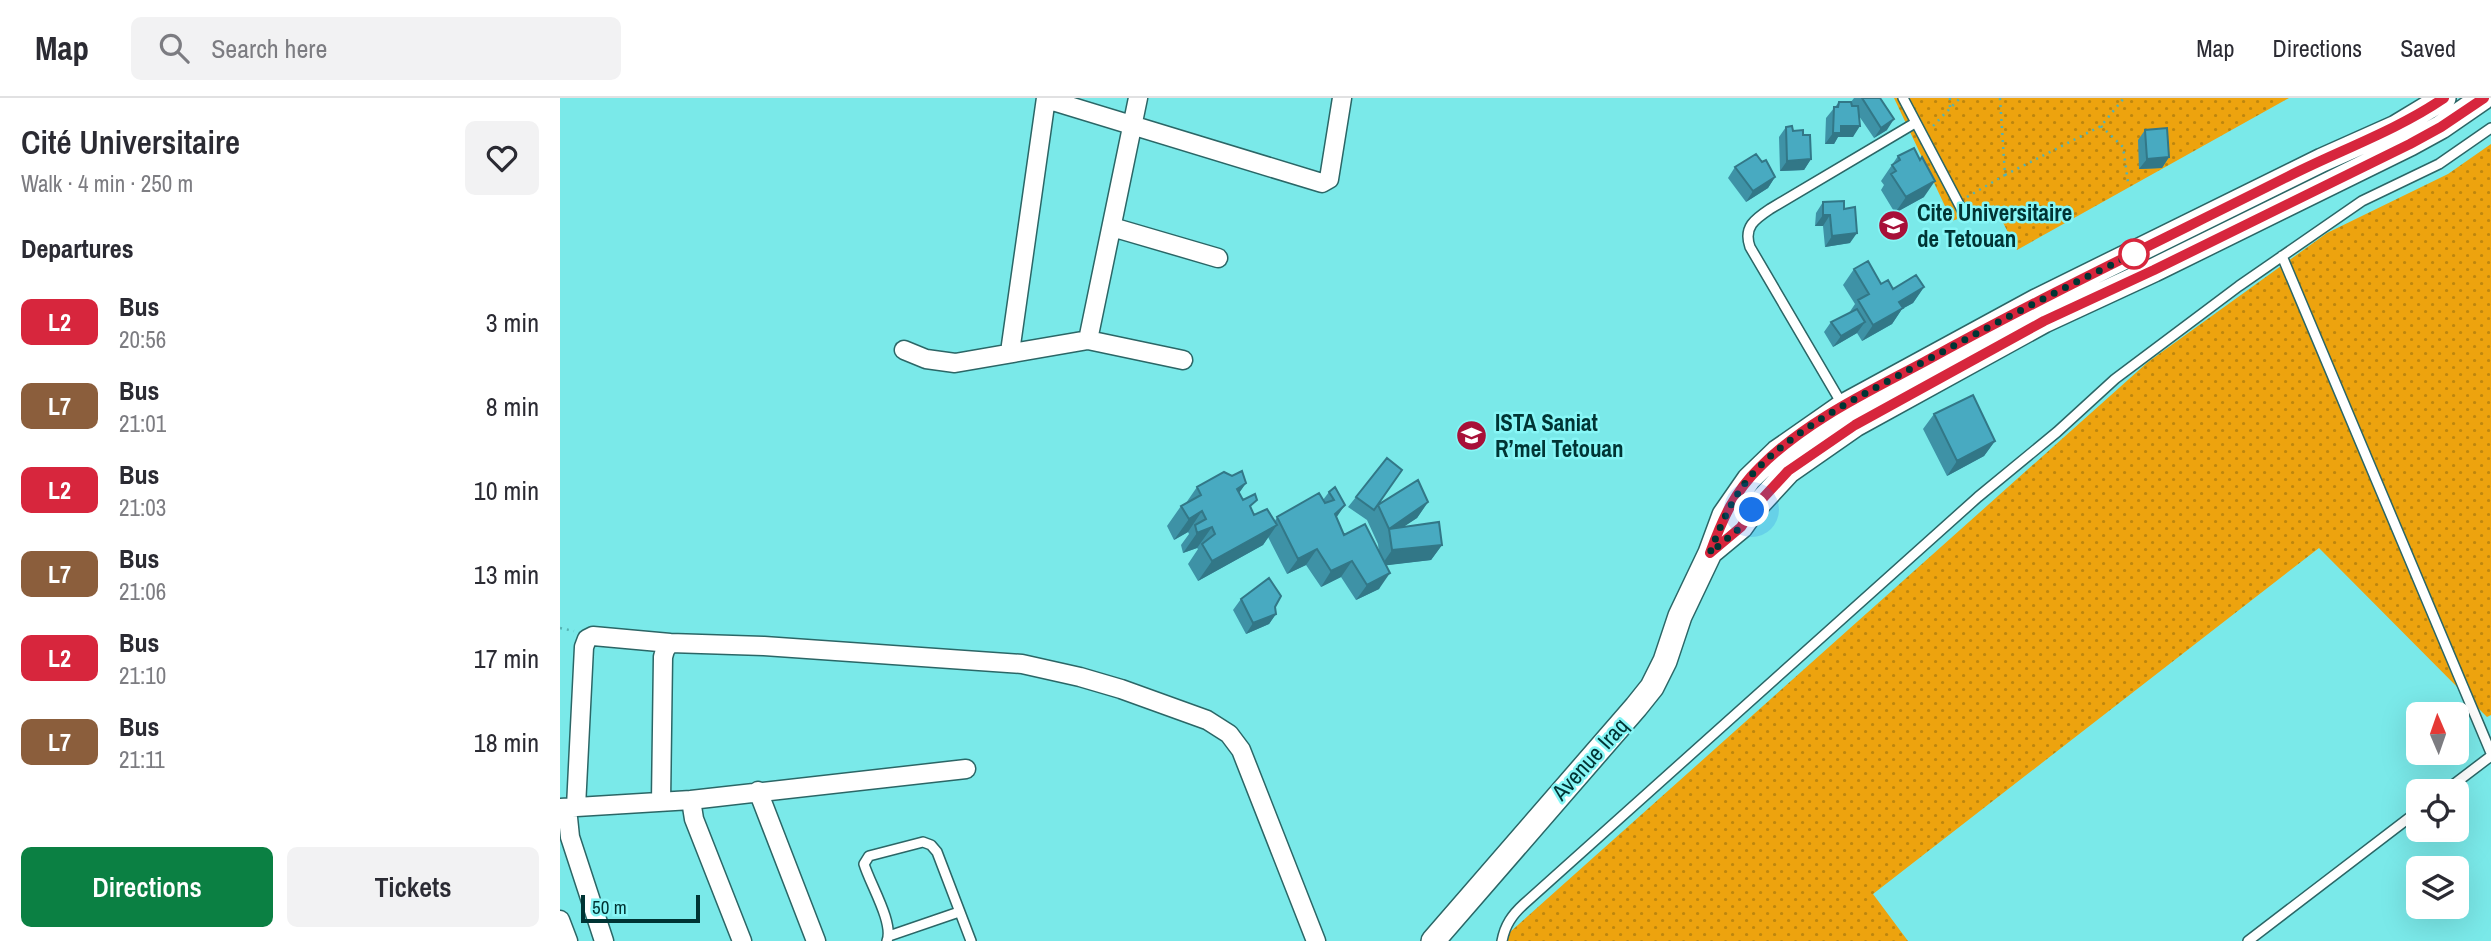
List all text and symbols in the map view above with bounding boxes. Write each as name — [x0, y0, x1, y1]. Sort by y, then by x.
search box — [131, 17, 621, 80]
text: Map — [35, 26, 89, 70]
icon: search — [155, 29, 193, 67]
text: Search here — [211, 31, 327, 66]
text: Map — [2196, 32, 2234, 64]
text: Directions — [2272, 32, 2362, 64]
text: Saved — [2400, 32, 2456, 64]
text: Cité Universitaire — [21, 120, 240, 164]
button: heart — [465, 121, 539, 195]
text: Walk · 4 min · 250 m — [21, 168, 193, 199]
place label: Cite Universitaire de Tetouan — [1917, 197, 2072, 254]
school or university icon: Cite Universitaire de Tetouan — [1877, 209, 1911, 243]
text: Departures — [21, 231, 134, 266]
unlabelled marker — [2119, 239, 2149, 269]
text: Bus — [119, 289, 159, 324]
text: 3 min — [486, 305, 539, 340]
text: L2 — [48, 306, 71, 338]
text: 20:56 — [119, 324, 166, 355]
text: Bus — [119, 373, 159, 408]
text: 8 min — [486, 389, 539, 424]
text: L7 — [48, 390, 71, 422]
place label: ISTA Saniat R’mel Tetouan — [1495, 407, 1624, 464]
text: 21:01 — [119, 408, 166, 439]
school or university icon: ISTA Saniat R’mel Tetouan — [1455, 419, 1489, 453]
text: Bus — [119, 457, 159, 492]
text: 10 min — [474, 473, 539, 508]
text: L2 — [48, 474, 71, 506]
text: 21:03 — [119, 492, 166, 523]
your location — [1734, 492, 1769, 527]
text: Bus — [119, 541, 159, 576]
text: 13 min — [474, 557, 539, 592]
text: L7 — [48, 558, 71, 590]
text: 21:06 — [119, 576, 166, 607]
text: Bus — [119, 625, 159, 660]
text: 17 min — [474, 641, 539, 676]
text: L2 — [48, 642, 71, 674]
text: 21:10 — [119, 660, 166, 691]
north arrow — [2406, 702, 2469, 765]
map controls — [2406, 702, 2469, 919]
text: Bus — [119, 709, 159, 744]
street label: Avenue Iraq — [1544, 711, 1635, 807]
text: 18 min — [474, 725, 539, 760]
text: L7 — [48, 726, 71, 758]
text: 21:11 — [119, 744, 165, 775]
button: locate — [2406, 779, 2469, 842]
button: Directions — [21, 847, 273, 927]
button: Tickets — [287, 847, 539, 927]
button: layers — [2406, 856, 2469, 919]
scale bar — [581, 892, 700, 924]
text: 50 m — [592, 894, 627, 920]

